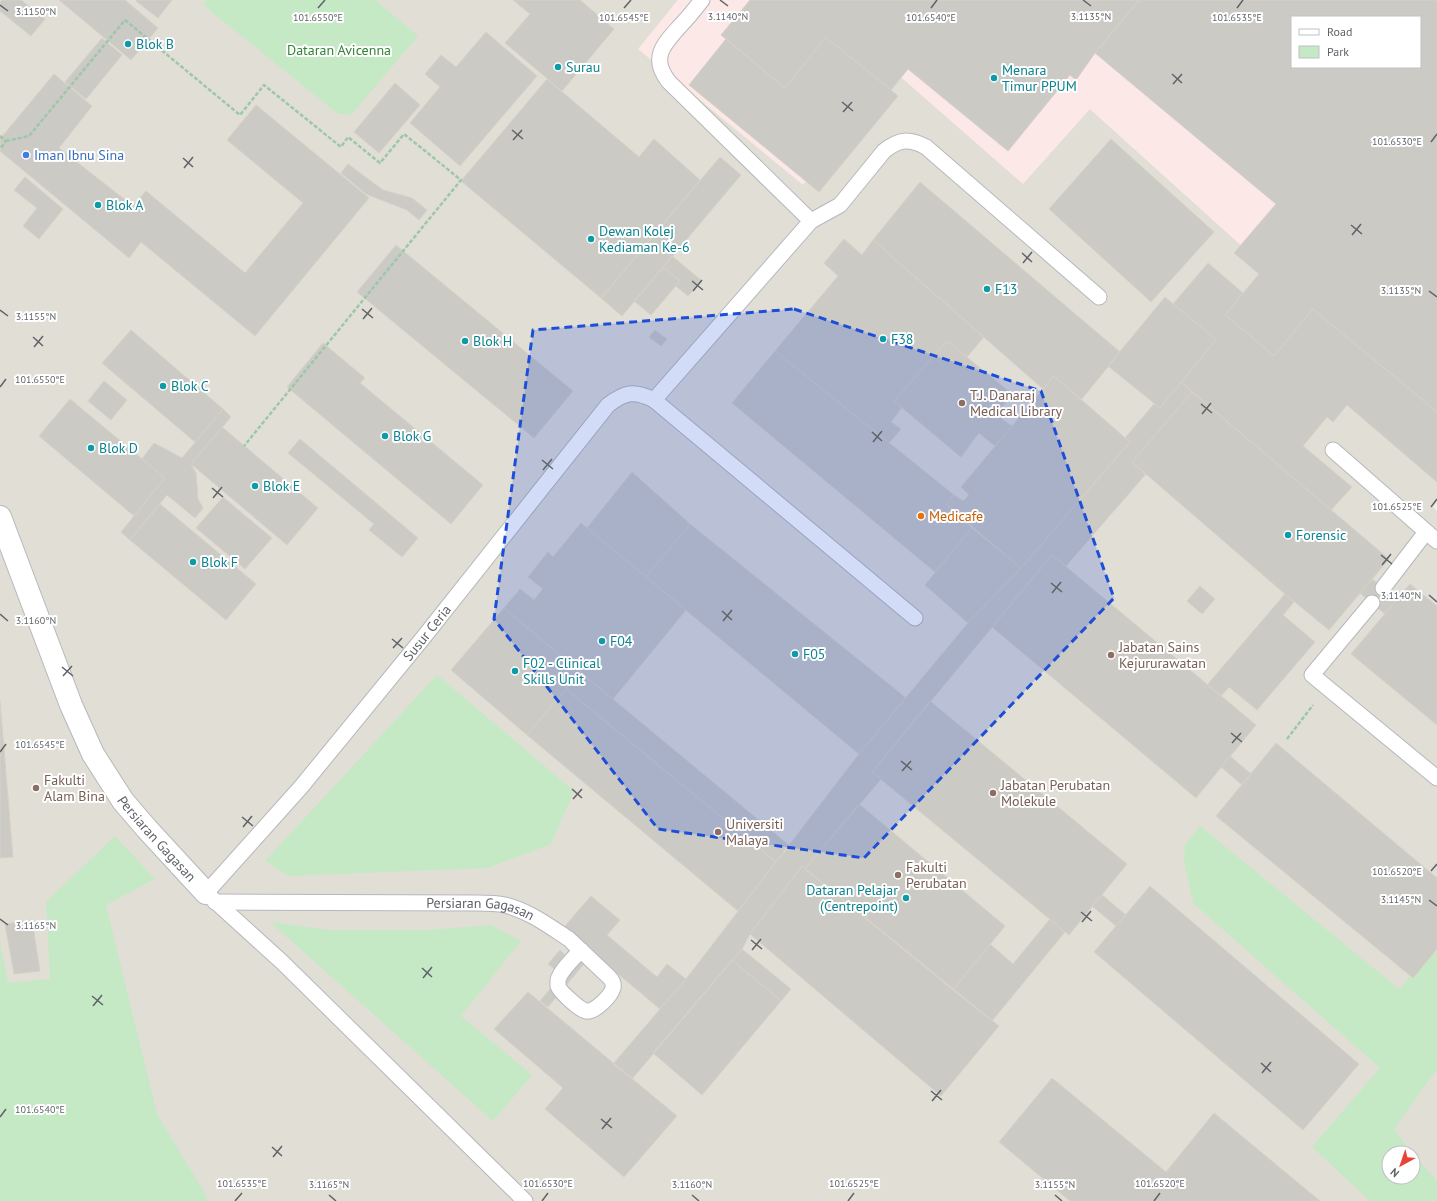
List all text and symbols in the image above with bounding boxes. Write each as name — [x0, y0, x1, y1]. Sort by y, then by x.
text: 3.1150°N — [16, 5, 56, 18]
text: 3.1140°N — [708, 10, 748, 23]
text: 3.1135°N — [1071, 10, 1111, 23]
text: 101.6550°E — [293, 11, 343, 24]
text: 101.6545°E — [599, 11, 649, 24]
text: 101.6540°E — [906, 11, 956, 24]
text: 101.6535°E — [1212, 11, 1262, 24]
legend — [1291, 16, 1421, 68]
text: Road — [1327, 24, 1352, 39]
place label: Blok B — [136, 35, 174, 53]
marker: Blok B — [123, 39, 133, 49]
park label: Dataran Avicenna — [287, 41, 391, 59]
text: Park — [1327, 44, 1349, 59]
place label: Surau — [566, 58, 600, 76]
place label: Menara Timur PPUM — [1002, 61, 1077, 95]
marker: Surau — [553, 62, 563, 72]
marker: Menara Timur PPUM — [989, 73, 999, 83]
text: 101.6530°E — [1372, 135, 1422, 148]
place label: Iman Ibnu Sina — [34, 146, 124, 164]
marker: Iman Ibnu Sina — [21, 150, 31, 160]
place label: Blok A — [106, 196, 144, 214]
marker: Blok A — [93, 200, 103, 210]
place label: Dewan Kolej Kediaman Ke-6 — [599, 222, 690, 256]
marker: Dewan Kolej Kediaman Ke-6 — [586, 234, 596, 244]
place label: F13 — [995, 280, 1018, 298]
marker: F13 — [982, 284, 992, 294]
text: 3.1135°N — [1381, 284, 1421, 297]
text: 3.1155°N — [16, 310, 56, 323]
place label: F38 — [891, 330, 914, 348]
place label: Blok H — [473, 332, 512, 350]
marker: F38 — [878, 334, 888, 344]
marker: Blok H — [460, 336, 470, 346]
text: 101.6550°E — [15, 373, 65, 386]
place label: Blok C — [171, 377, 209, 395]
marker: Blok C — [158, 381, 168, 391]
place label: T.J. Danaraj Medical Library — [970, 386, 1063, 420]
marker: T.J. Danaraj Medical Library — [957, 398, 967, 408]
place label: Blok G — [393, 427, 431, 445]
marker: Blok G — [380, 431, 390, 441]
place label: Blok D — [99, 439, 138, 457]
marker: Blok D — [86, 443, 96, 453]
place label: Blok E — [263, 477, 300, 495]
marker: Blok E — [250, 481, 260, 491]
text: 101.6525°E — [1372, 500, 1422, 513]
place label: Medicafe — [929, 507, 983, 525]
marker: Medicafe — [916, 511, 926, 521]
place label: Forensic — [1296, 526, 1346, 544]
marker: Forensic — [1283, 530, 1293, 540]
place label: Blok F — [201, 553, 238, 571]
marker: Blok F — [188, 557, 198, 567]
text: 3.1140°N — [1381, 589, 1421, 602]
street label: Susur Ceria — [399, 601, 455, 665]
text: 3.1160°N — [16, 614, 56, 627]
place label: F04 — [610, 632, 633, 650]
marker: F04 — [597, 636, 607, 646]
place label: Jabatan Sains Kejururawatan — [1118, 638, 1206, 672]
place label: F05 — [803, 645, 826, 663]
marker: F05 — [790, 649, 800, 659]
marker: Jabatan Sains Kejururawatan — [1106, 650, 1116, 660]
place label: F02 - Clinical Skills Unit — [523, 654, 600, 688]
marker: F02 - Clinical Skills Unit — [510, 666, 520, 676]
text: 101.6545°E — [15, 738, 65, 751]
place label: Fakulti Alam Bina — [44, 771, 105, 805]
place label: Jabatan Perubatan Molekule — [1000, 776, 1110, 810]
marker: Fakulti Alam Bina — [31, 783, 41, 793]
marker: Jabatan Perubatan Molekule — [988, 788, 998, 798]
street label: Persiaran Gagasan — [113, 793, 200, 885]
place label: Universiti Malaya — [726, 815, 783, 849]
marker: Universiti Malaya — [713, 827, 723, 837]
place label: Fakulti Perubatan — [906, 858, 967, 892]
text: 101.6520°E — [1372, 865, 1422, 878]
marker: Fakulti Perubatan — [893, 870, 903, 880]
place label: Dataran Pelajar (Centrepoint) — [806, 881, 898, 915]
marker: Dataran Pelajar (Centrepoint) — [901, 893, 911, 903]
text: 3.1145°N — [1381, 893, 1421, 906]
street label: Persiaran Gagasan — [426, 894, 537, 924]
text: 3.1165°N — [16, 919, 56, 932]
text: 101.6540°E — [15, 1103, 65, 1116]
north arrow — [1381, 1145, 1421, 1185]
text: N — [1387, 1165, 1402, 1180]
text: 101.6535°E — [217, 1177, 267, 1190]
text: 101.6530°E — [523, 1177, 573, 1190]
text: 101.6525°E — [829, 1177, 879, 1190]
text: 101.6520°E — [1135, 1177, 1185, 1190]
text: 3.1165°N — [309, 1178, 349, 1191]
text: 3.1160°N — [672, 1178, 712, 1191]
text: 3.1155°N — [1035, 1178, 1075, 1191]

